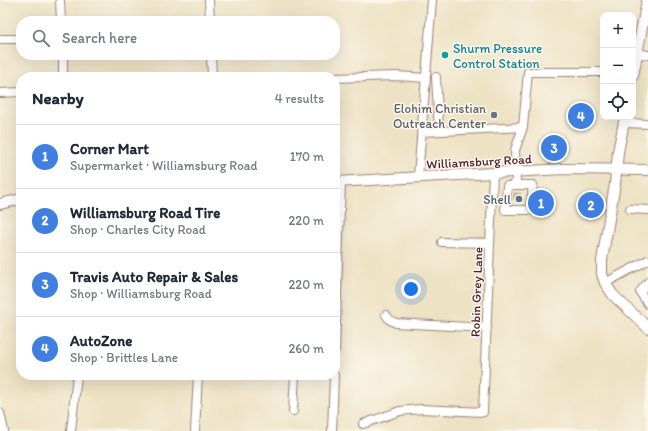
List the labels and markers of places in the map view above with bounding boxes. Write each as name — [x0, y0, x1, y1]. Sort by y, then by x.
place label: Shurm Pressure Control Station — [453, 41, 542, 71]
marker: Shurm Pressure Control Station — [440, 50, 450, 60]
place label: Elohim Christian Outreach Center — [393, 101, 487, 131]
pin: 4 — [568, 101, 594, 131]
marker: Elohim Christian Outreach Center — [489, 110, 499, 120]
pin: 3 — [541, 133, 567, 163]
pin: 1 — [528, 188, 554, 218]
pin: 2 — [578, 190, 604, 220]
place label: Shell — [483, 192, 511, 207]
marker: Shell — [514, 194, 524, 204]

